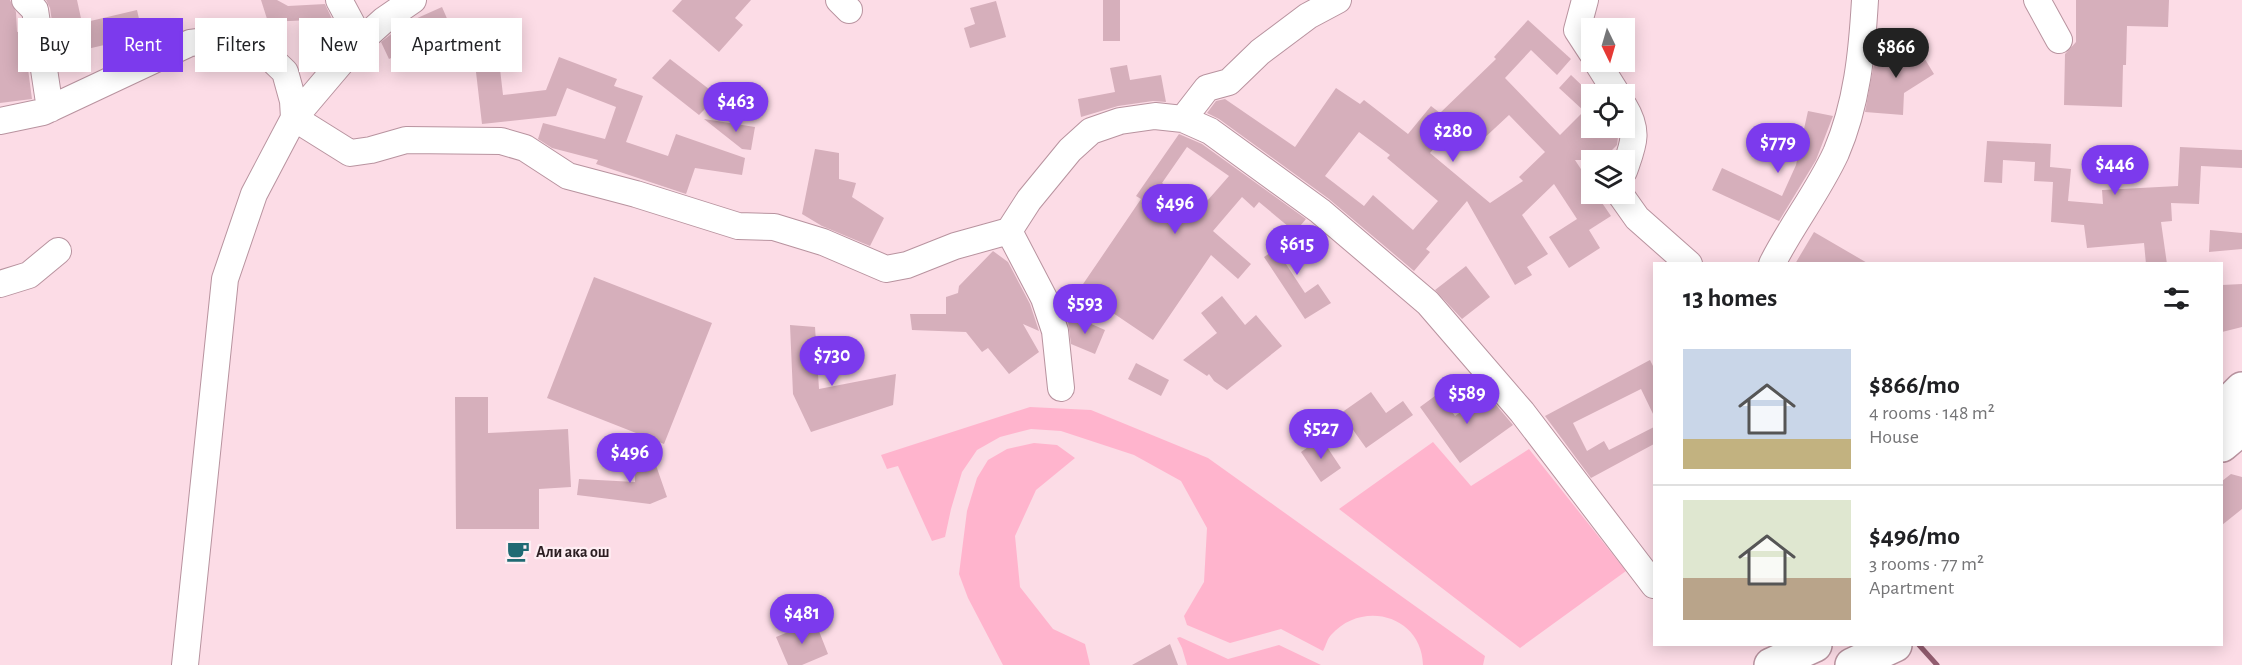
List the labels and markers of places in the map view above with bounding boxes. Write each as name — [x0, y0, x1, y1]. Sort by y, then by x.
pin: $866 — [1860, 28, 1932, 79]
pin: $463 — [700, 82, 772, 133]
pin: $280 — [1417, 112, 1489, 163]
pin: $779 — [1742, 123, 1814, 174]
pin: $446 — [2079, 145, 2151, 196]
pin: $496 — [1139, 184, 1211, 235]
pin: $615 — [1261, 225, 1333, 276]
pin: $593 — [1049, 284, 1121, 335]
pin: $730 — [796, 336, 868, 387]
pin: $589 — [1431, 374, 1503, 425]
pin: $527 — [1285, 409, 1357, 460]
pin: $496 — [594, 433, 666, 484]
cafe icon: Али ака ош — [505, 538, 531, 564]
place label: Али ака ош — [536, 544, 609, 560]
pin: $481 — [766, 594, 838, 645]

